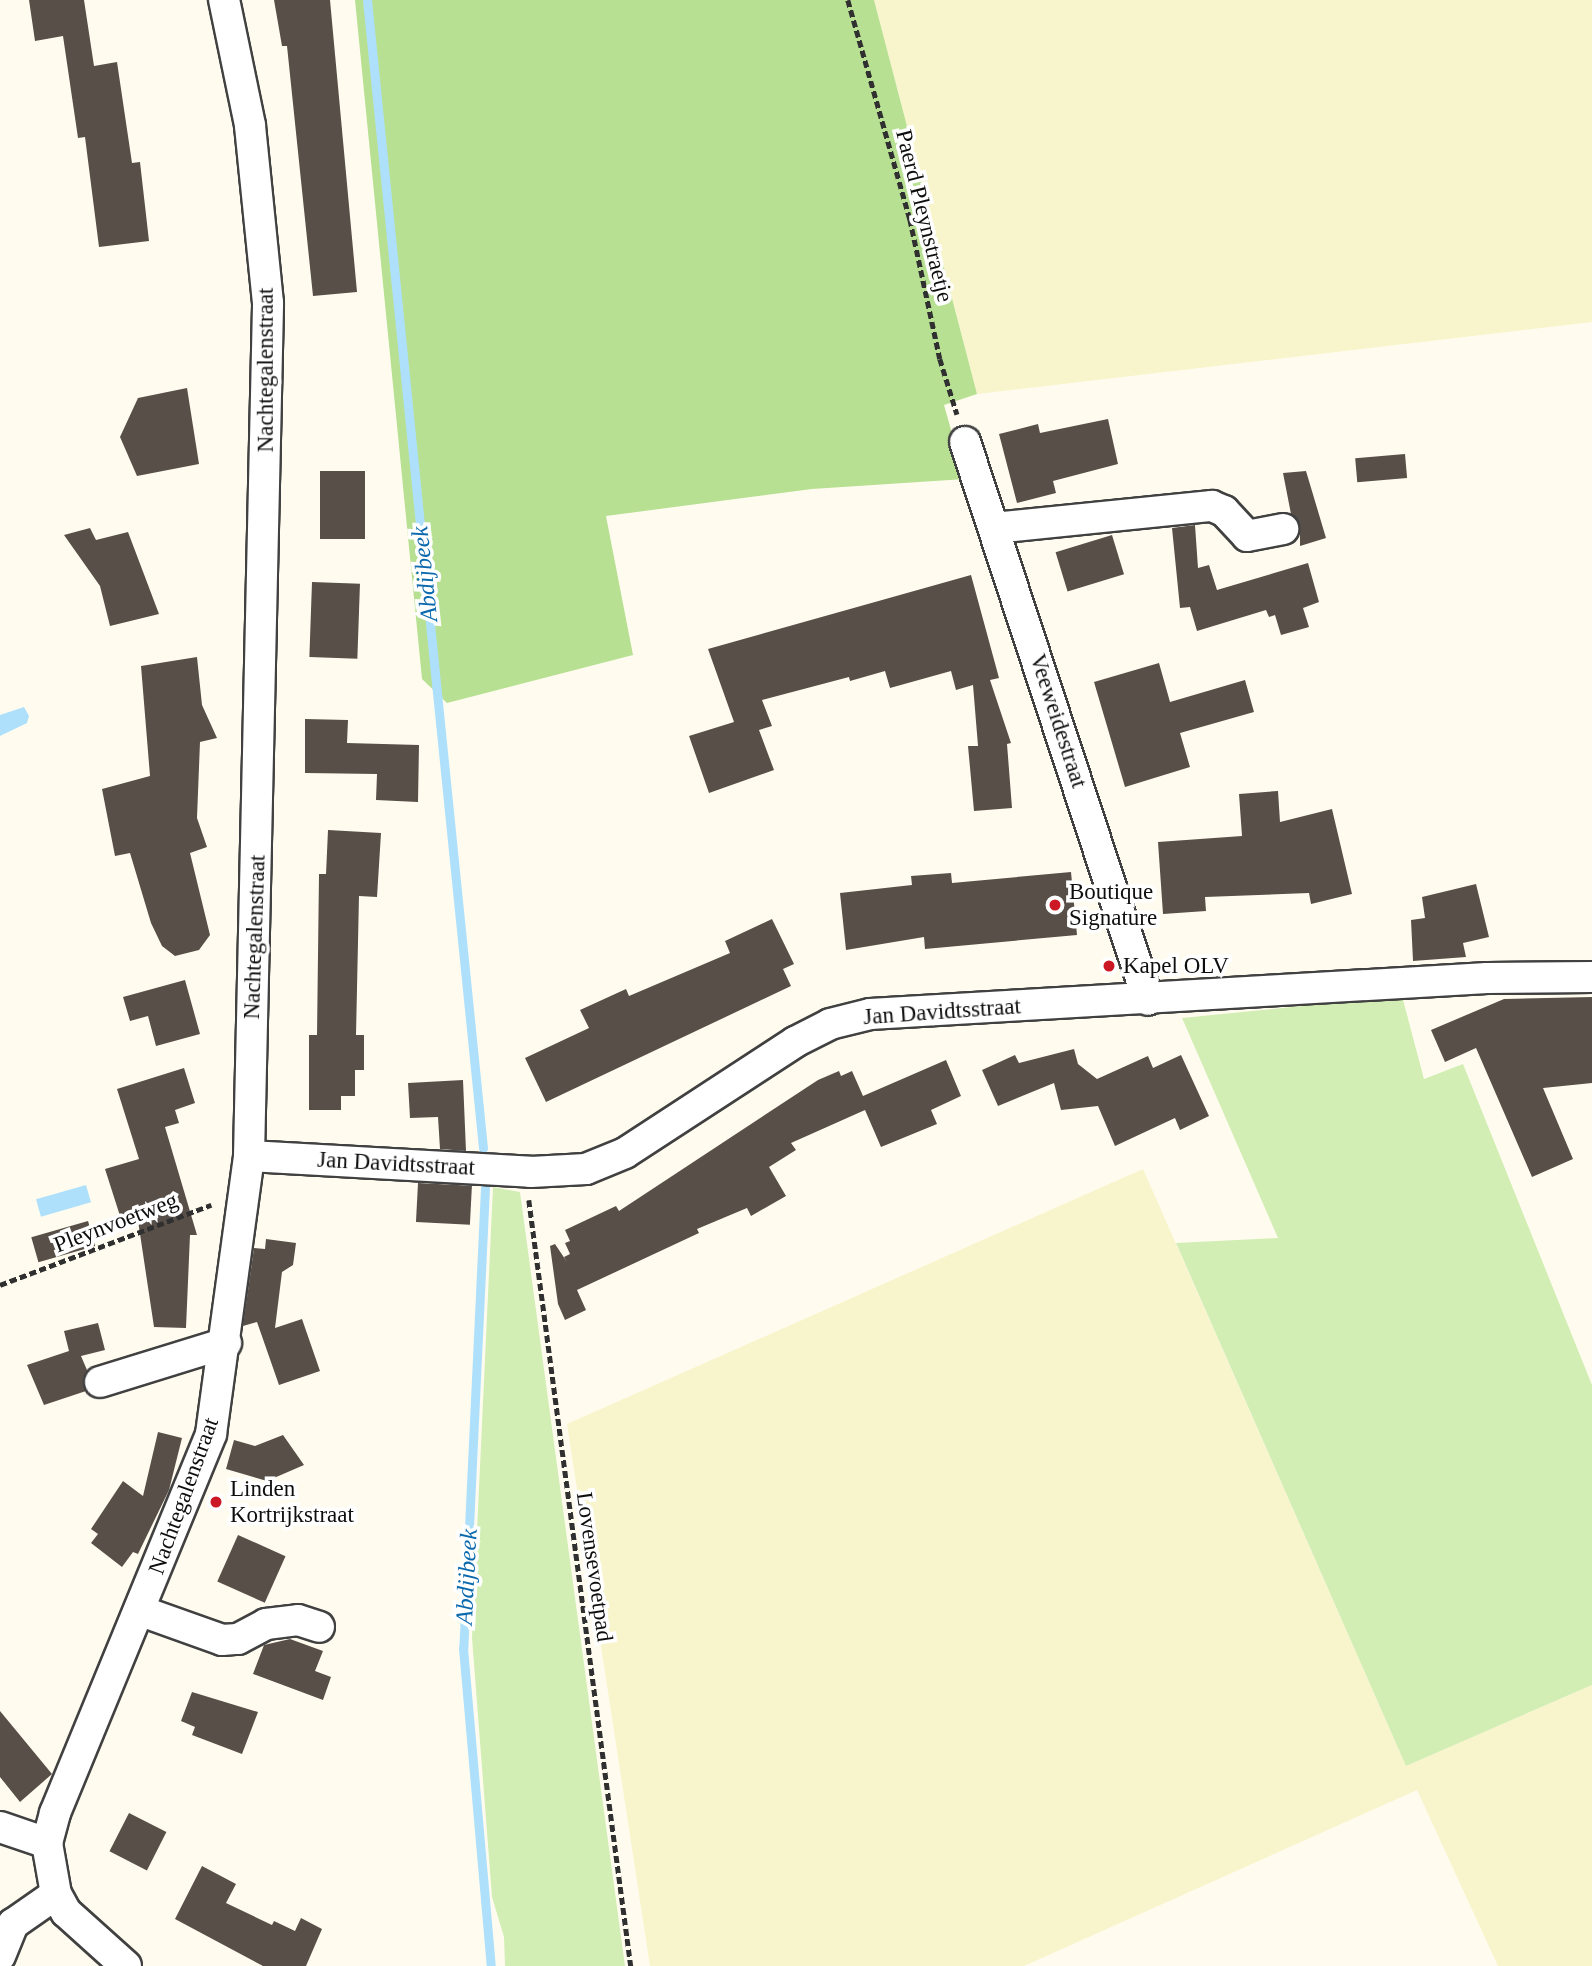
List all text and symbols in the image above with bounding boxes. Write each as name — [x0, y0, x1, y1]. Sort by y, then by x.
street label: Paerd Pleynstraetje — [889, 127, 959, 305]
street label: Nachtegalenstraat — [252, 288, 280, 452]
water label: Abdijbeek — [406, 525, 444, 623]
street label: Veeweidestraat — [1023, 651, 1093, 791]
street label: Nachtegalenstraat — [238, 854, 272, 1020]
place label: Boutique Signature — [1069, 878, 1157, 932]
marker: Boutique Signature — [1047, 897, 1063, 913]
place label: Kapel OLV — [1123, 952, 1229, 980]
marker: Kapel OLV — [1101, 958, 1117, 974]
street label: Jan Davidtsstraat — [862, 993, 1022, 1031]
street label: Jan Davidtsstraat — [317, 1146, 475, 1182]
street label: Pleynvoetweg — [50, 1187, 182, 1259]
street label: Nachtegalenstraat — [143, 1414, 225, 1578]
place label: Linden Kortrijkstraat — [230, 1475, 354, 1529]
street label: Lovensevoetpad — [570, 1490, 618, 1644]
marker: Linden Kortrijkstraat — [208, 1494, 224, 1510]
water label: Abdijbeek — [450, 1528, 484, 1626]

